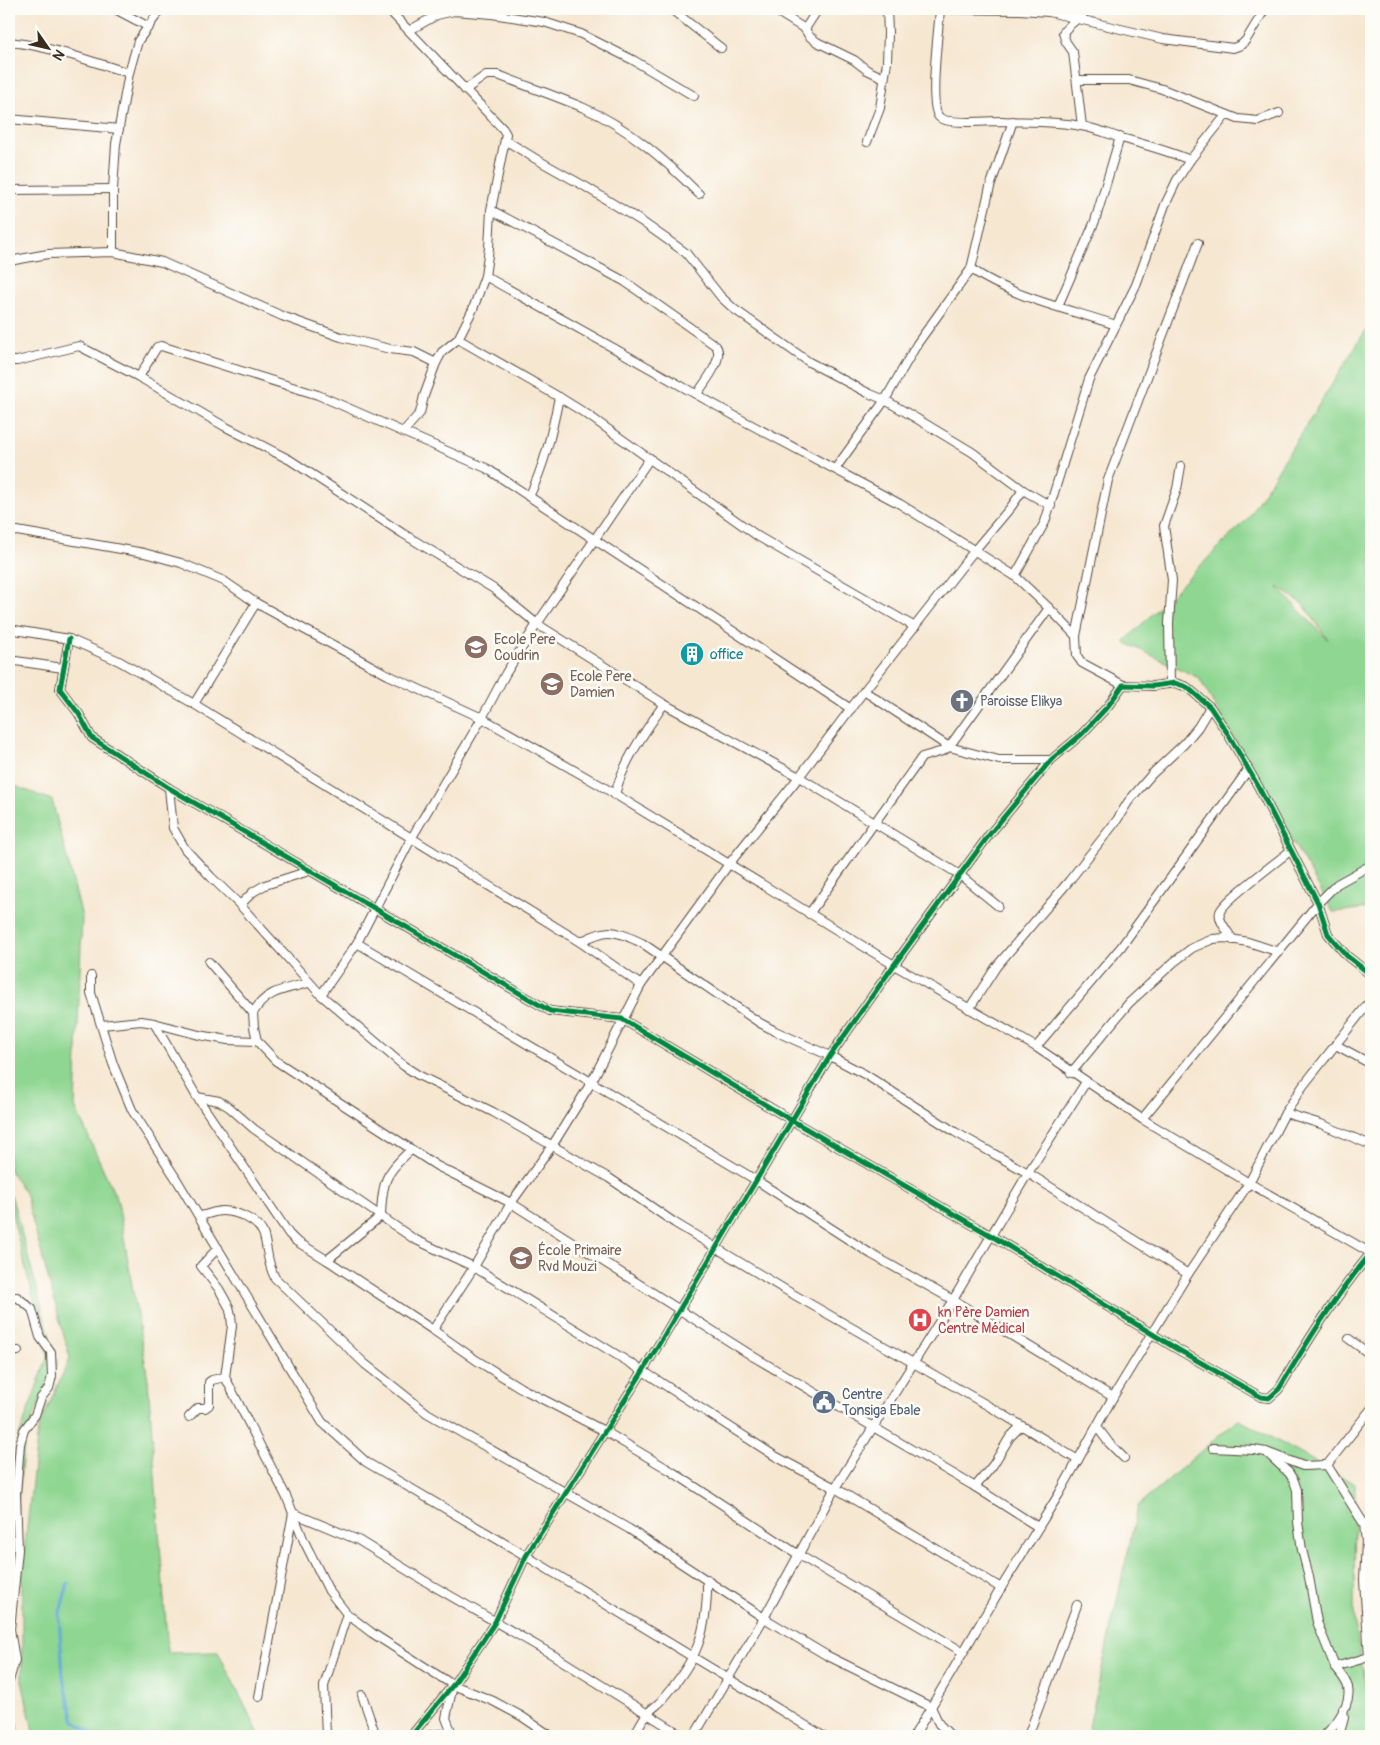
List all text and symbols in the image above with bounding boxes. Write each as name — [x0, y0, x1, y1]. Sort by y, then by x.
north arrow — [22, 22, 72, 72]
text: N — [49, 46, 68, 64]
place label: Ecole Pere Coudrin — [494, 631, 556, 664]
school or university icon: Ecole Pere Coudrin — [463, 634, 489, 660]
building icon: office — [679, 641, 705, 667]
place label: office — [710, 646, 743, 663]
place label: Ecole Pere Damien — [570, 668, 632, 701]
school or university icon: Ecole Pere Damien — [539, 671, 565, 697]
church icon: Paroisse Elikya — [949, 688, 975, 714]
place label: Paroisse Elikya — [980, 693, 1062, 710]
place label: École Primaire Rvd Mouzi — [538, 1241, 621, 1275]
school or university icon: École Primaire Rvd Mouzi — [508, 1245, 534, 1271]
place label: kn Père Damien Centre Médical — [938, 1304, 1029, 1337]
hospital icon: kn Père Damien Centre Médical — [907, 1307, 933, 1333]
place label: Centre Tonsiga Ebale — [842, 1386, 920, 1419]
public building icon: Centre Tonsiga Ebale — [811, 1389, 837, 1415]

